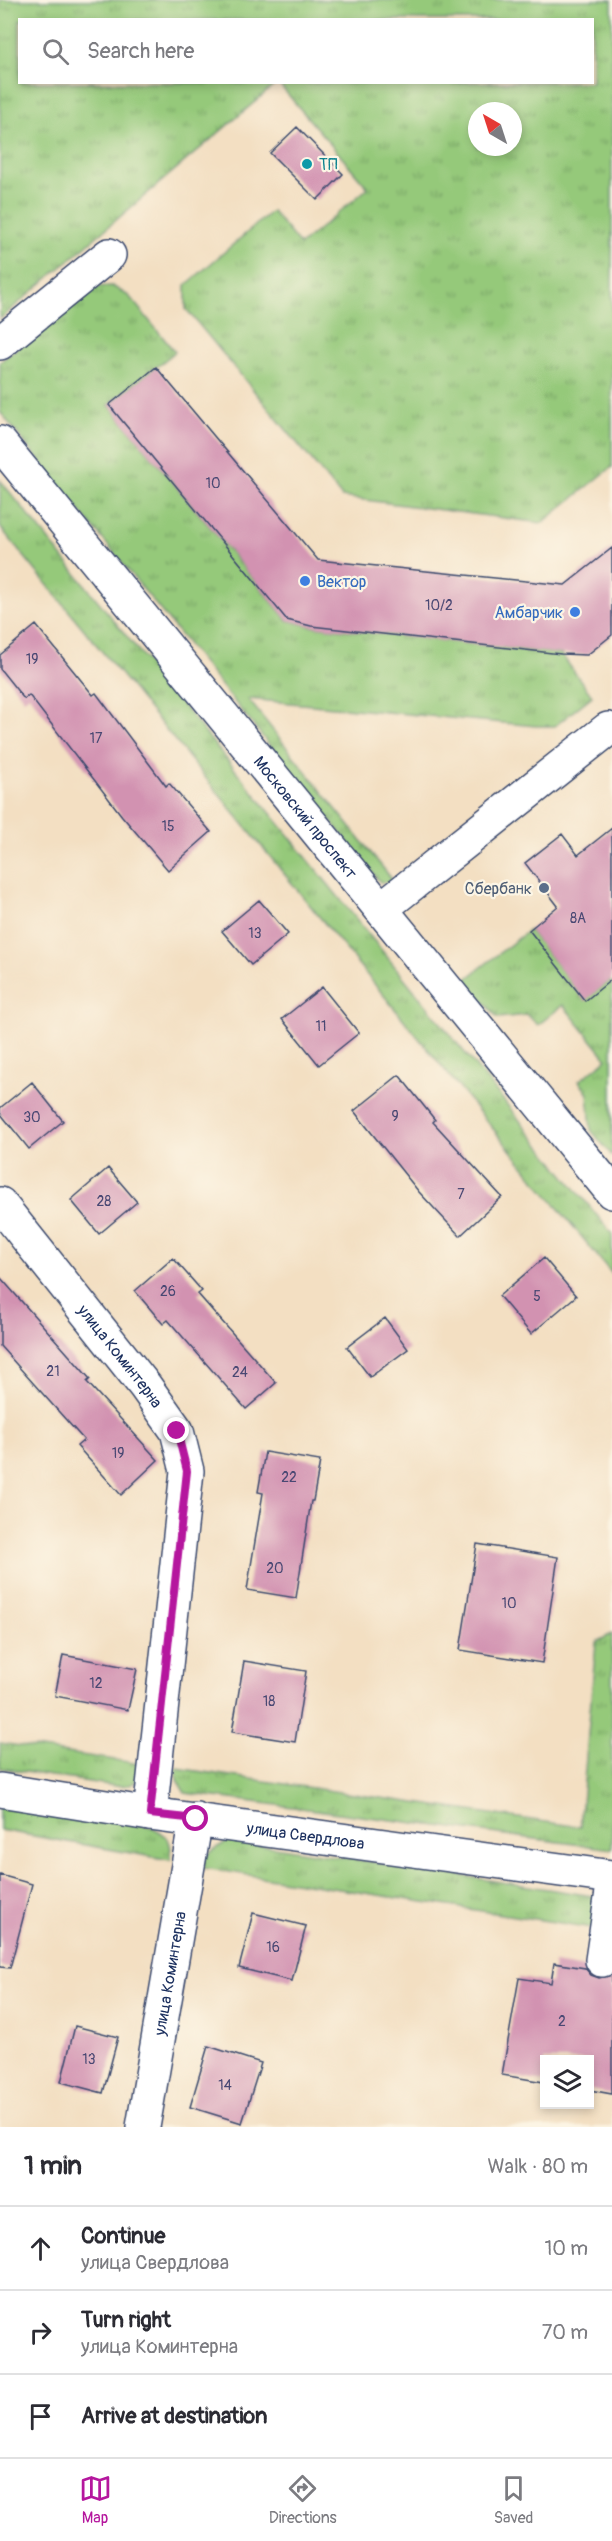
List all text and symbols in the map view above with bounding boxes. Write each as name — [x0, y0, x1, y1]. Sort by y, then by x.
search box — [18, 18, 594, 84]
icon: search — [39, 35, 72, 68]
text: Search here — [87, 37, 194, 65]
north arrow — [468, 102, 522, 156]
place label: ТП — [319, 155, 338, 175]
marker: ТП — [300, 157, 314, 171]
house number: 10 — [205, 475, 221, 492]
place label: Вектор — [317, 572, 366, 592]
marker: Вектор — [298, 574, 312, 588]
house number: 10/2 — [425, 597, 453, 614]
place label: Амбарчик — [494, 603, 563, 623]
marker: Амбарчик — [568, 605, 582, 619]
house number: 19 — [26, 651, 38, 668]
house number: 17 — [90, 730, 103, 747]
street label: Московский проспект — [249, 752, 361, 883]
house number: 15 — [161, 818, 175, 835]
place label: Сбербанк — [465, 879, 532, 899]
marker: Сбербанк — [537, 881, 551, 895]
house number: 8А — [570, 910, 586, 927]
house number: 13 — [248, 925, 262, 942]
house number: 11 — [316, 1018, 326, 1035]
house number: 9 — [391, 1108, 399, 1125]
house number: 30 — [23, 1109, 41, 1126]
house number: 7 — [457, 1186, 465, 1203]
house number: 28 — [97, 1193, 111, 1210]
house number: 26 — [160, 1283, 176, 1300]
house number: 5 — [533, 1288, 541, 1305]
street label: улица Коминтерна — [72, 1300, 166, 1412]
house number: 21 — [46, 1363, 60, 1380]
house number: 24 — [232, 1364, 248, 1381]
route end — [163, 1417, 189, 1443]
house number: 19 — [112, 1445, 124, 1462]
house number: 22 — [281, 1469, 297, 1486]
house number: 20 — [266, 1560, 284, 1577]
house number: 10 — [501, 1595, 517, 1612]
house number: 12 — [89, 1675, 103, 1692]
house number: 18 — [263, 1693, 275, 1710]
route start — [182, 1805, 208, 1831]
street label: улица Свердлова — [244, 1818, 366, 1854]
street label: улица Коминтерна — [150, 1910, 191, 2038]
house number: 16 — [266, 1939, 280, 1956]
house number: 2 — [558, 2013, 566, 2030]
house number: 13 — [82, 2051, 96, 2068]
map controls — [540, 2055, 594, 2109]
button: layers — [540, 2055, 594, 2109]
house number: 14 — [218, 2077, 232, 2094]
text: 1 min — [24, 2150, 82, 2182]
text: Walk · 80 m — [488, 2154, 588, 2179]
text: Continue — [81, 2222, 165, 2250]
icon: ahead — [24, 2232, 57, 2265]
text: 10 m — [544, 2236, 588, 2261]
text: улица Свердлова — [81, 2250, 229, 2275]
text: Turn right — [81, 2306, 171, 2334]
icon: right — [24, 2316, 57, 2349]
text: 70 m — [542, 2320, 588, 2345]
text: улица Коминтерна — [81, 2334, 238, 2359]
icon: arrive — [24, 2400, 57, 2433]
text: Arrive at destination — [81, 2402, 267, 2430]
tab: Map — [79, 2472, 112, 2528]
tab: Directions — [269, 2472, 337, 2528]
tab: Saved — [494, 2472, 533, 2528]

